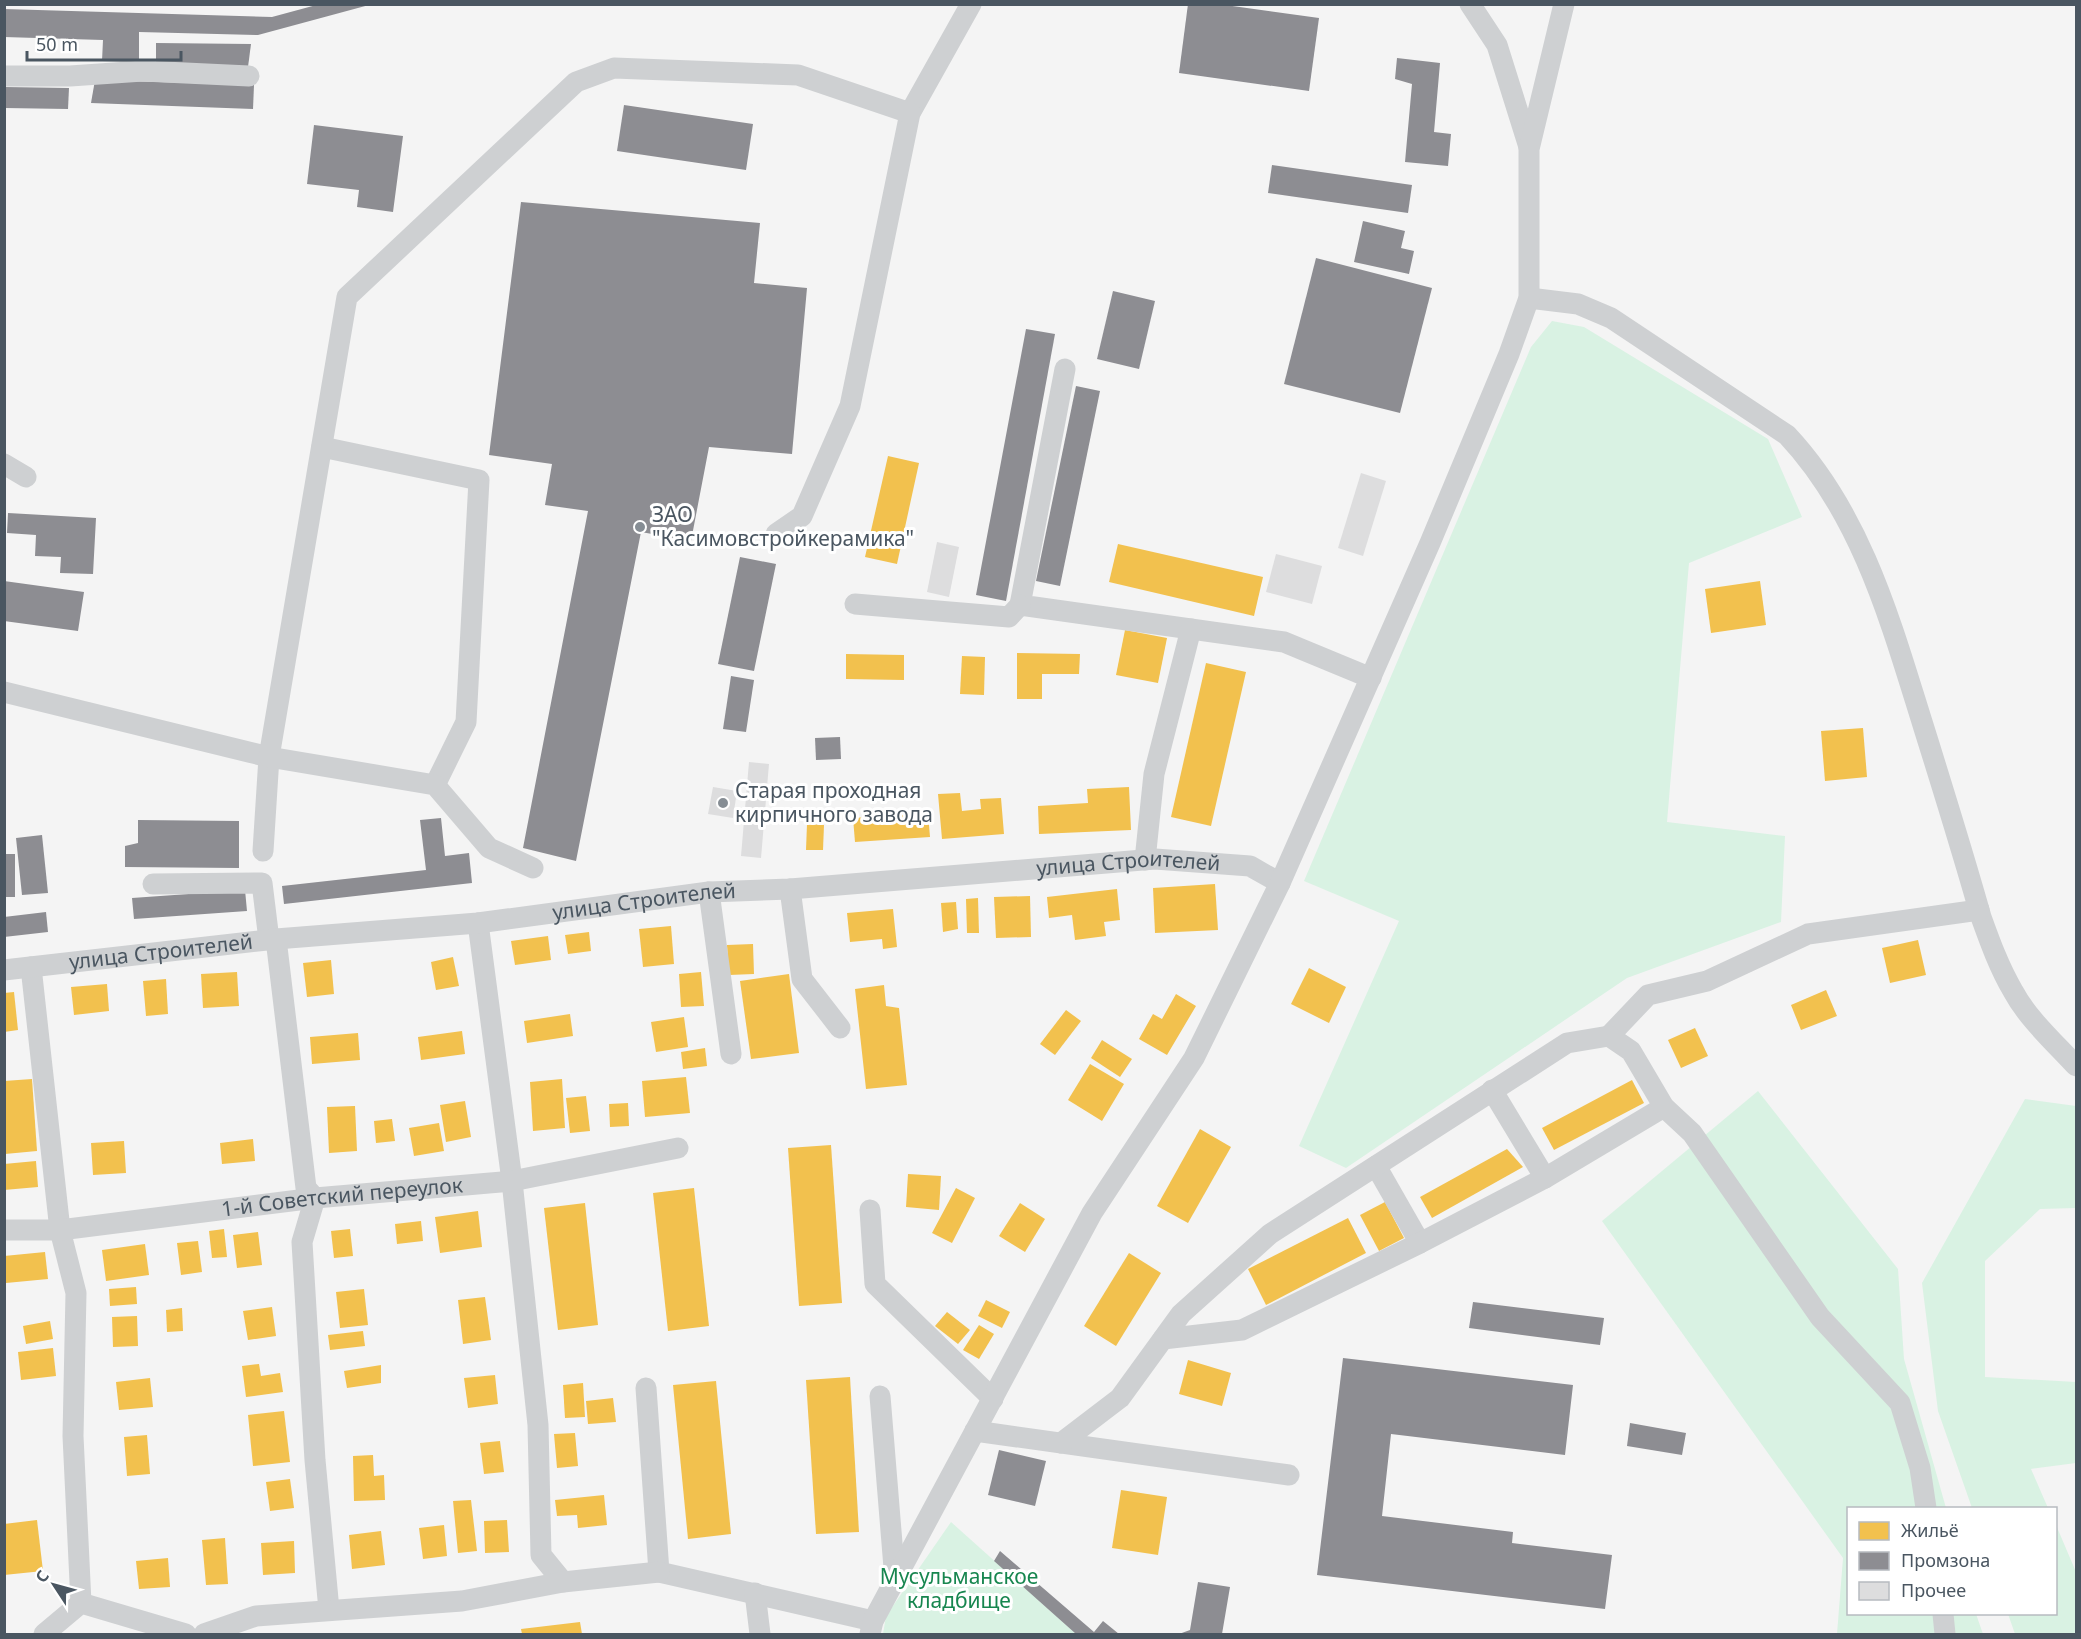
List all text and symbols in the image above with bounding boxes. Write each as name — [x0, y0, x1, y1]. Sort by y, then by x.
scale bar — [27, 24, 182, 62]
text: 50 m — [36, 32, 78, 56]
place label: ЗАО "Касимовстройкерамика" — [652, 500, 914, 552]
marker: ЗАО "Касимовстройкерамика" — [633, 520, 647, 534]
place label: Старая проходная кирпичного завода — [735, 776, 933, 828]
marker: Старая проходная кирпичного завода — [716, 796, 730, 810]
street label: улица Строителей — [1035, 844, 1222, 882]
street label: улица Строителей — [551, 876, 736, 926]
street label: улица Строителей — [68, 927, 254, 975]
street label: 1-й Советский переулок — [219, 1170, 464, 1223]
legend — [1847, 1507, 2057, 1615]
text: Жильё — [1901, 1518, 1959, 1542]
text: Промзона — [1901, 1548, 1990, 1572]
north arrow — [24, 1555, 84, 1615]
park label: Мусульманское кладбище — [880, 1562, 1038, 1614]
text: С — [30, 1566, 54, 1587]
text: Прочее — [1901, 1578, 1966, 1602]

